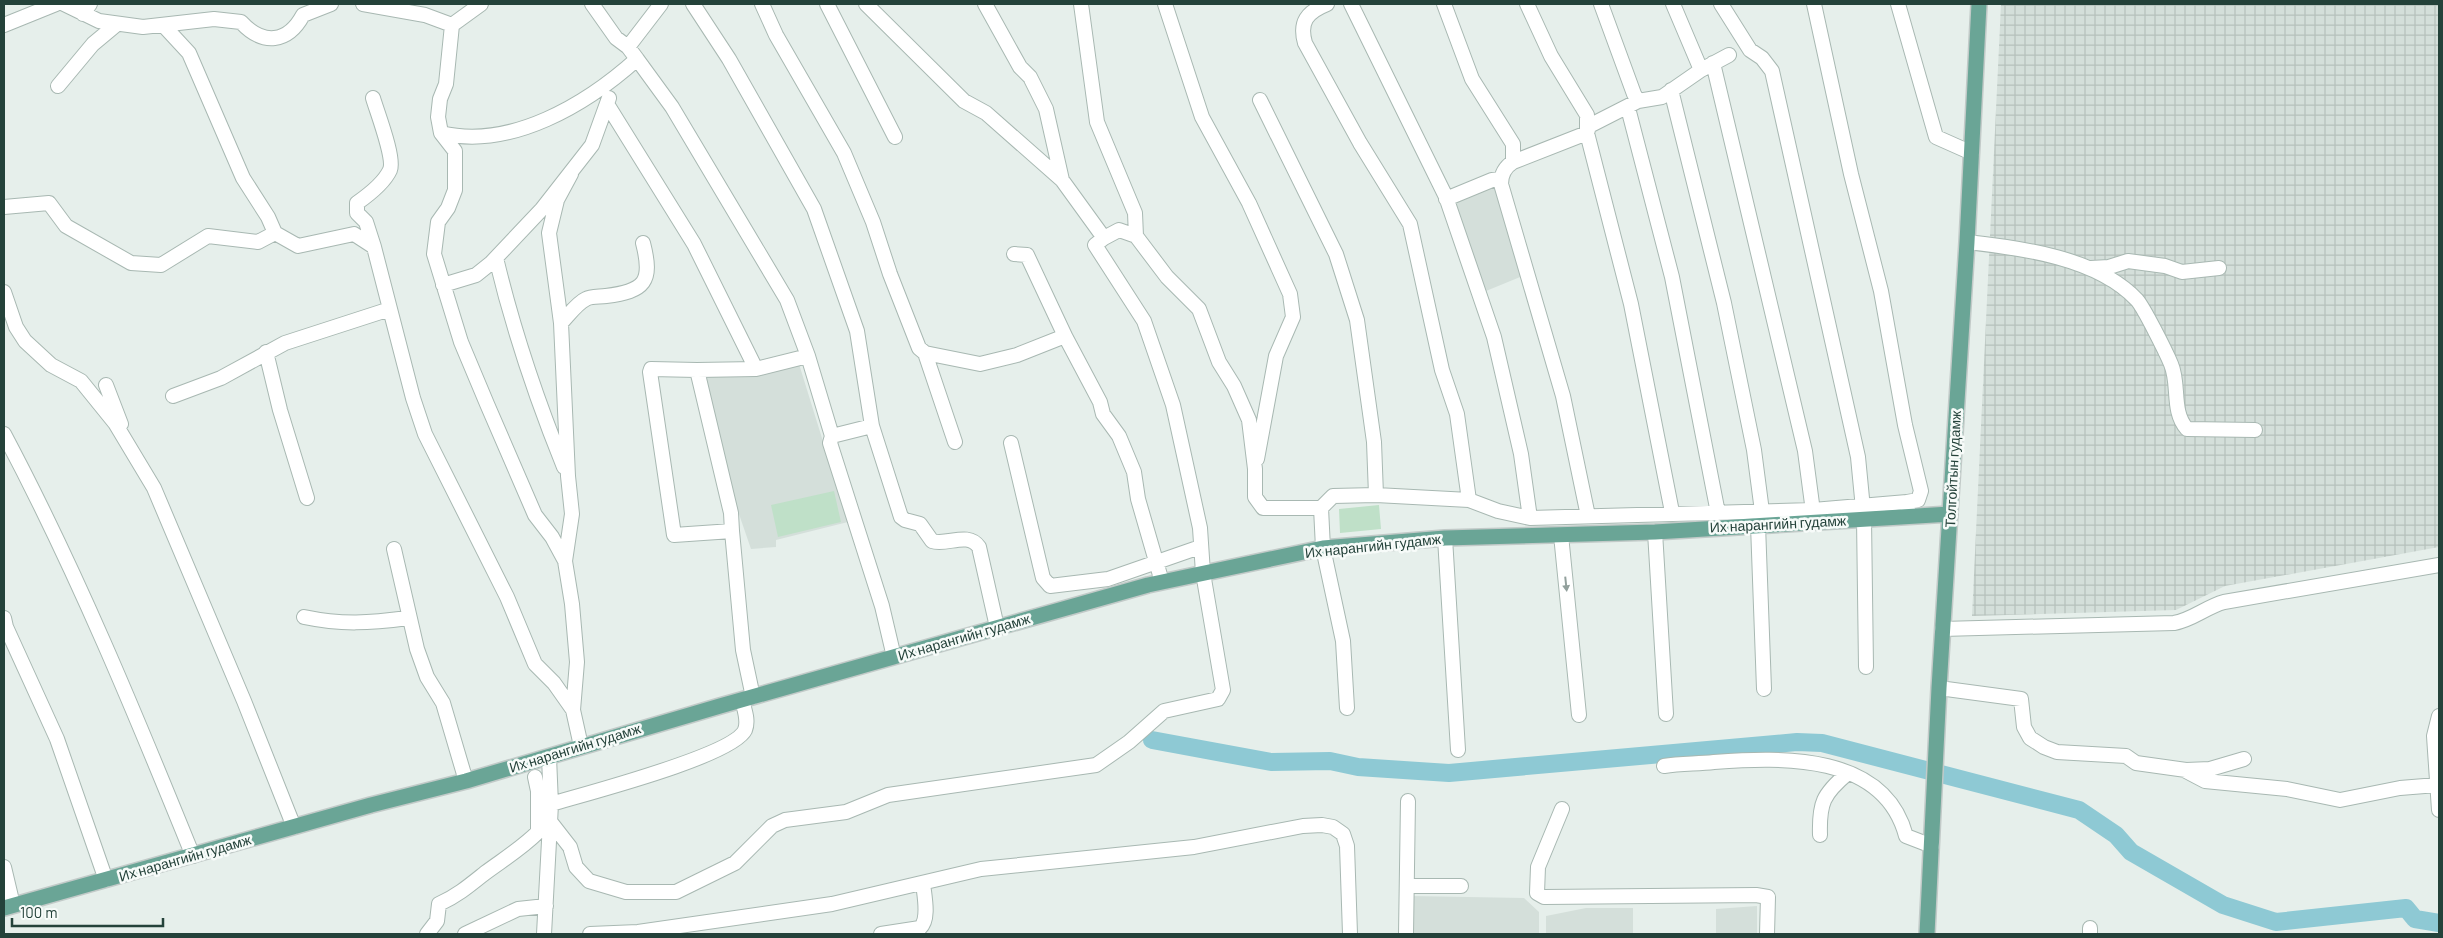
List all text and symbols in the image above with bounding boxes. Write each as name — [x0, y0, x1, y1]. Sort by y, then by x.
street label: Толгойтын гудамж — [1941, 409, 1964, 528]
street label: Их нарангийн гудамж — [1709, 511, 1847, 536]
street label: Их нарангийн гудамж — [1304, 530, 1442, 561]
one-way arrow — [1563, 576, 1571, 592]
street label: Их нарангийн гудамж — [896, 609, 1032, 664]
street label: Их нарангийн гудамж — [507, 719, 643, 776]
street label: Их нарангийн гудамж — [117, 830, 253, 885]
scale bar — [12, 896, 164, 928]
text: 100 m — [20, 903, 58, 921]

